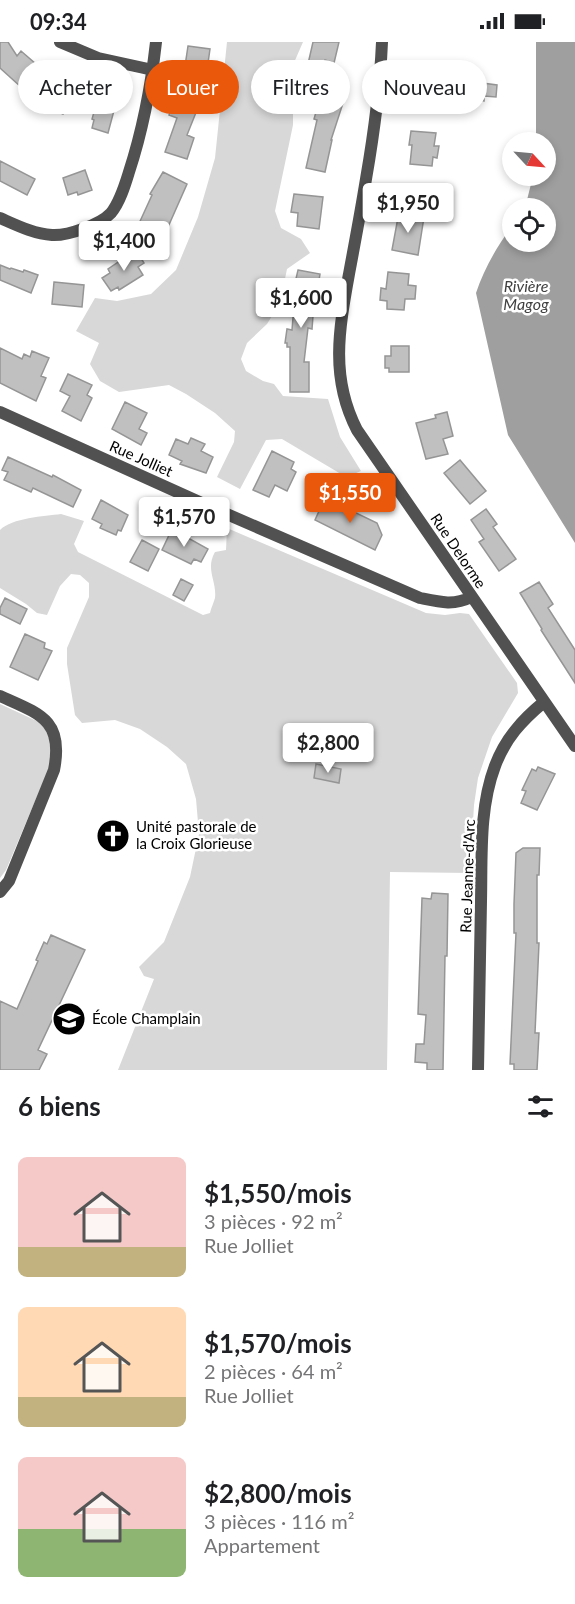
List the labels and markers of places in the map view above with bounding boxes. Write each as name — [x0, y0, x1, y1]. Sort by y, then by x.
pin: $1,950 — [359, 183, 457, 234]
pin: $1,400 — [75, 221, 173, 272]
pin: $1,600 — [252, 278, 350, 329]
pin: $1,550 — [301, 473, 399, 524]
pin: $1,570 — [135, 497, 233, 548]
pin: $2,800 — [279, 723, 377, 774]
place label: Unité pastorale de la Croix Glorieuse — [136, 817, 257, 852]
church icon: Unité pastorale de la Croix Glorieuse — [95, 818, 131, 854]
school or university icon: École Champlain — [51, 1001, 87, 1037]
place label: École Champlain — [92, 1009, 201, 1027]

